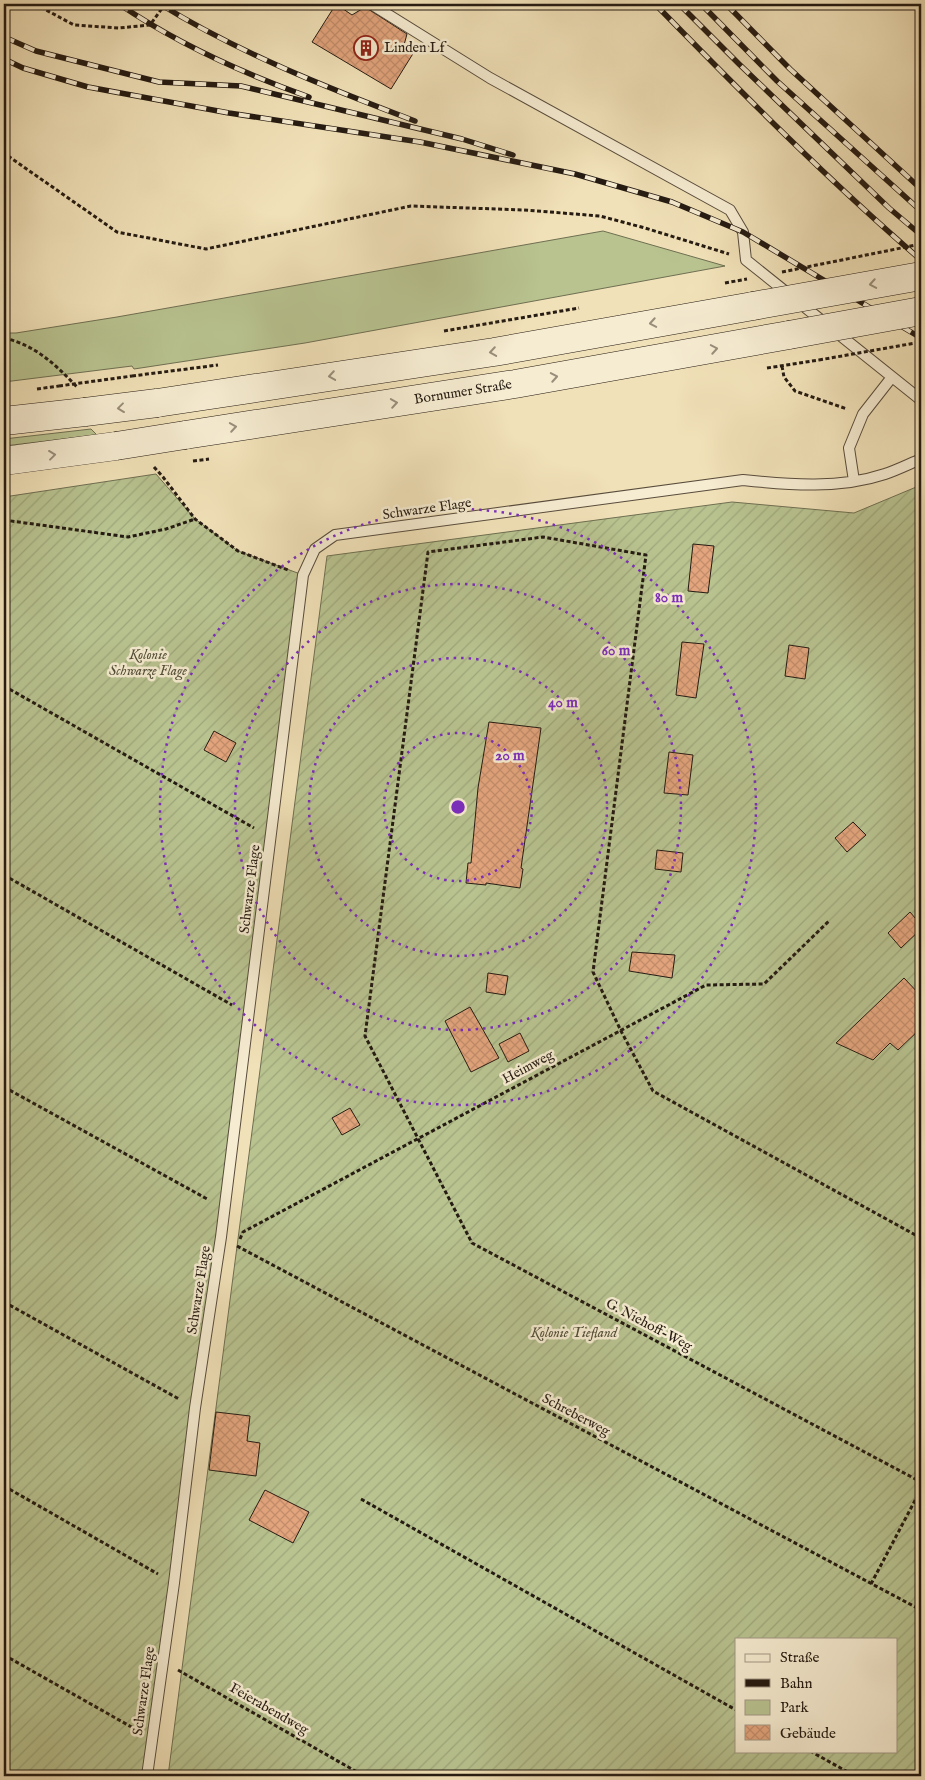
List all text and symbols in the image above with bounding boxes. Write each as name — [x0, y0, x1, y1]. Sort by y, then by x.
building icon: Linden Lf — [353, 35, 379, 61]
place label: Linden Lf — [384, 39, 448, 57]
one-way arrow — [869, 279, 878, 289]
one-way arrow — [648, 318, 657, 328]
one-way arrow — [710, 344, 719, 354]
one-way arrow — [488, 346, 497, 356]
one-way arrow — [328, 371, 337, 381]
one-way arrow — [550, 372, 558, 382]
street label: Bornumer Straße — [413, 375, 514, 409]
one-way arrow — [389, 398, 398, 408]
one-way arrow — [117, 402, 125, 413]
one-way arrow — [229, 423, 237, 433]
one-way arrow — [48, 450, 56, 461]
street label: Schwarze Flage — [381, 494, 473, 524]
text: 80 m — [655, 588, 683, 607]
text: 60 m — [602, 641, 631, 660]
park label: Kolonie Schwarze Flage — [109, 646, 187, 681]
text: 40 m — [548, 693, 578, 712]
text: 20 m — [495, 746, 525, 765]
centre of rings — [449, 798, 467, 816]
street label: Schwarze Flage — [236, 843, 264, 935]
street label: Heimweg — [499, 1046, 557, 1088]
street label: Schwarze Flage — [183, 1244, 215, 1336]
street label: G. Niehoff-Weg — [603, 1295, 696, 1356]
park label: Kolonie Tiefland — [530, 1324, 619, 1342]
street label: Schreberweg — [539, 1390, 613, 1441]
legend — [735, 1638, 898, 1752]
street label: Schwarze Flage — [129, 1645, 159, 1737]
text: Straße — [780, 1648, 820, 1667]
text: Bahn — [780, 1674, 812, 1693]
street label: Feierabendweg — [226, 1679, 312, 1739]
text: Park — [780, 1698, 810, 1717]
text: Gebäude — [780, 1724, 836, 1743]

